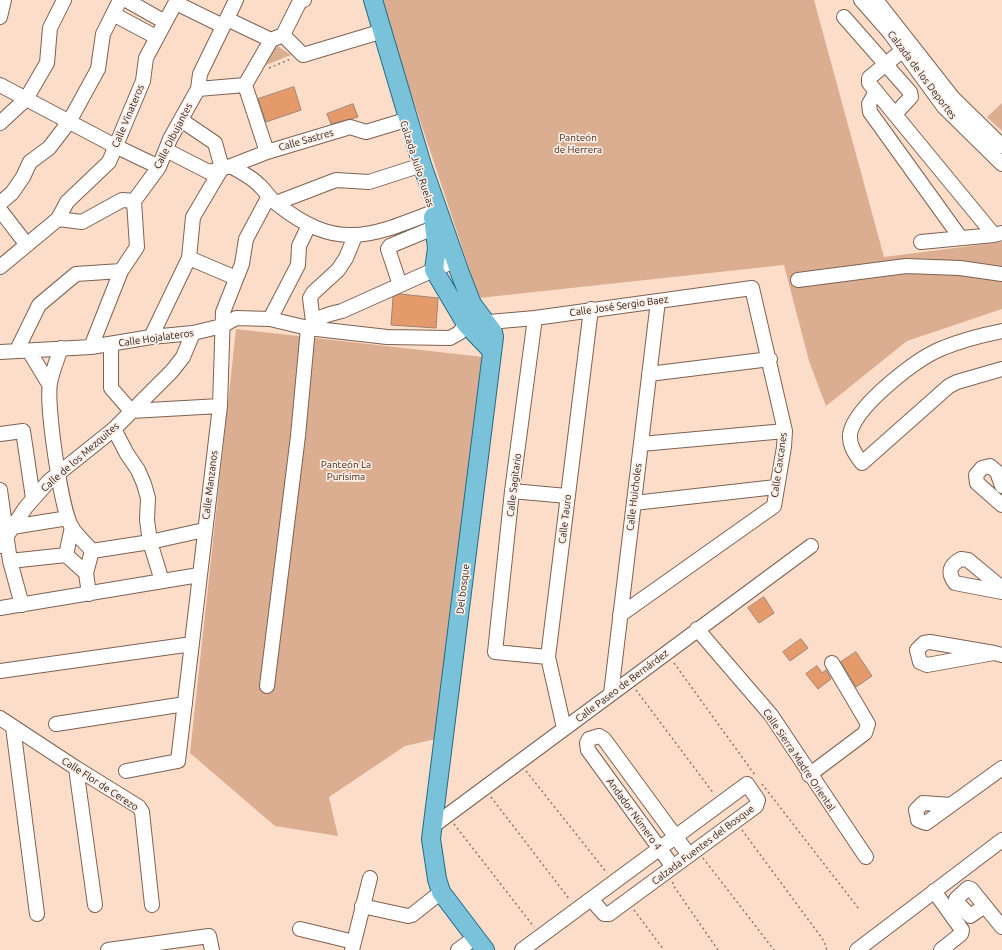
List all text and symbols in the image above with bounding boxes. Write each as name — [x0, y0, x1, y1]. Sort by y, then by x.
street label: Calzada de los Deportes — [885, 28, 959, 122]
street label: Calle Vinateros — [109, 83, 147, 149]
street label: Calle Dibujantes — [151, 101, 195, 171]
street label: Calzada Julio Ruelas — [397, 119, 437, 209]
street label: Calle Sastres — [277, 126, 335, 154]
park label: Panteón de Herrera — [554, 132, 602, 156]
street label: Calle José Sergio Baez — [569, 293, 669, 319]
street label: Calle Hojalateros — [118, 327, 194, 349]
street label: Calle de los Mezquites — [38, 420, 122, 494]
street label: Calle Caxcanes — [768, 432, 790, 498]
street label: Calle Manzanos — [200, 450, 220, 520]
street label: Calle Sagitario — [504, 452, 524, 518]
park label: Panteón La Purísima — [321, 459, 371, 482]
street label: Calle Huicholes — [624, 462, 644, 532]
street label: Calle Tauro — [556, 493, 574, 545]
street label: Del bosque — [454, 563, 472, 615]
street label: Calle Paseo de Bernárdez — [573, 647, 671, 725]
street label: Calle Sierra Madre Oriental — [760, 707, 838, 813]
street label: Calle Flor de Cerezo — [59, 755, 141, 813]
street label: Andador Número 4 — [604, 776, 664, 852]
street label: Calzada Fuentes del Bosque — [650, 803, 756, 887]

